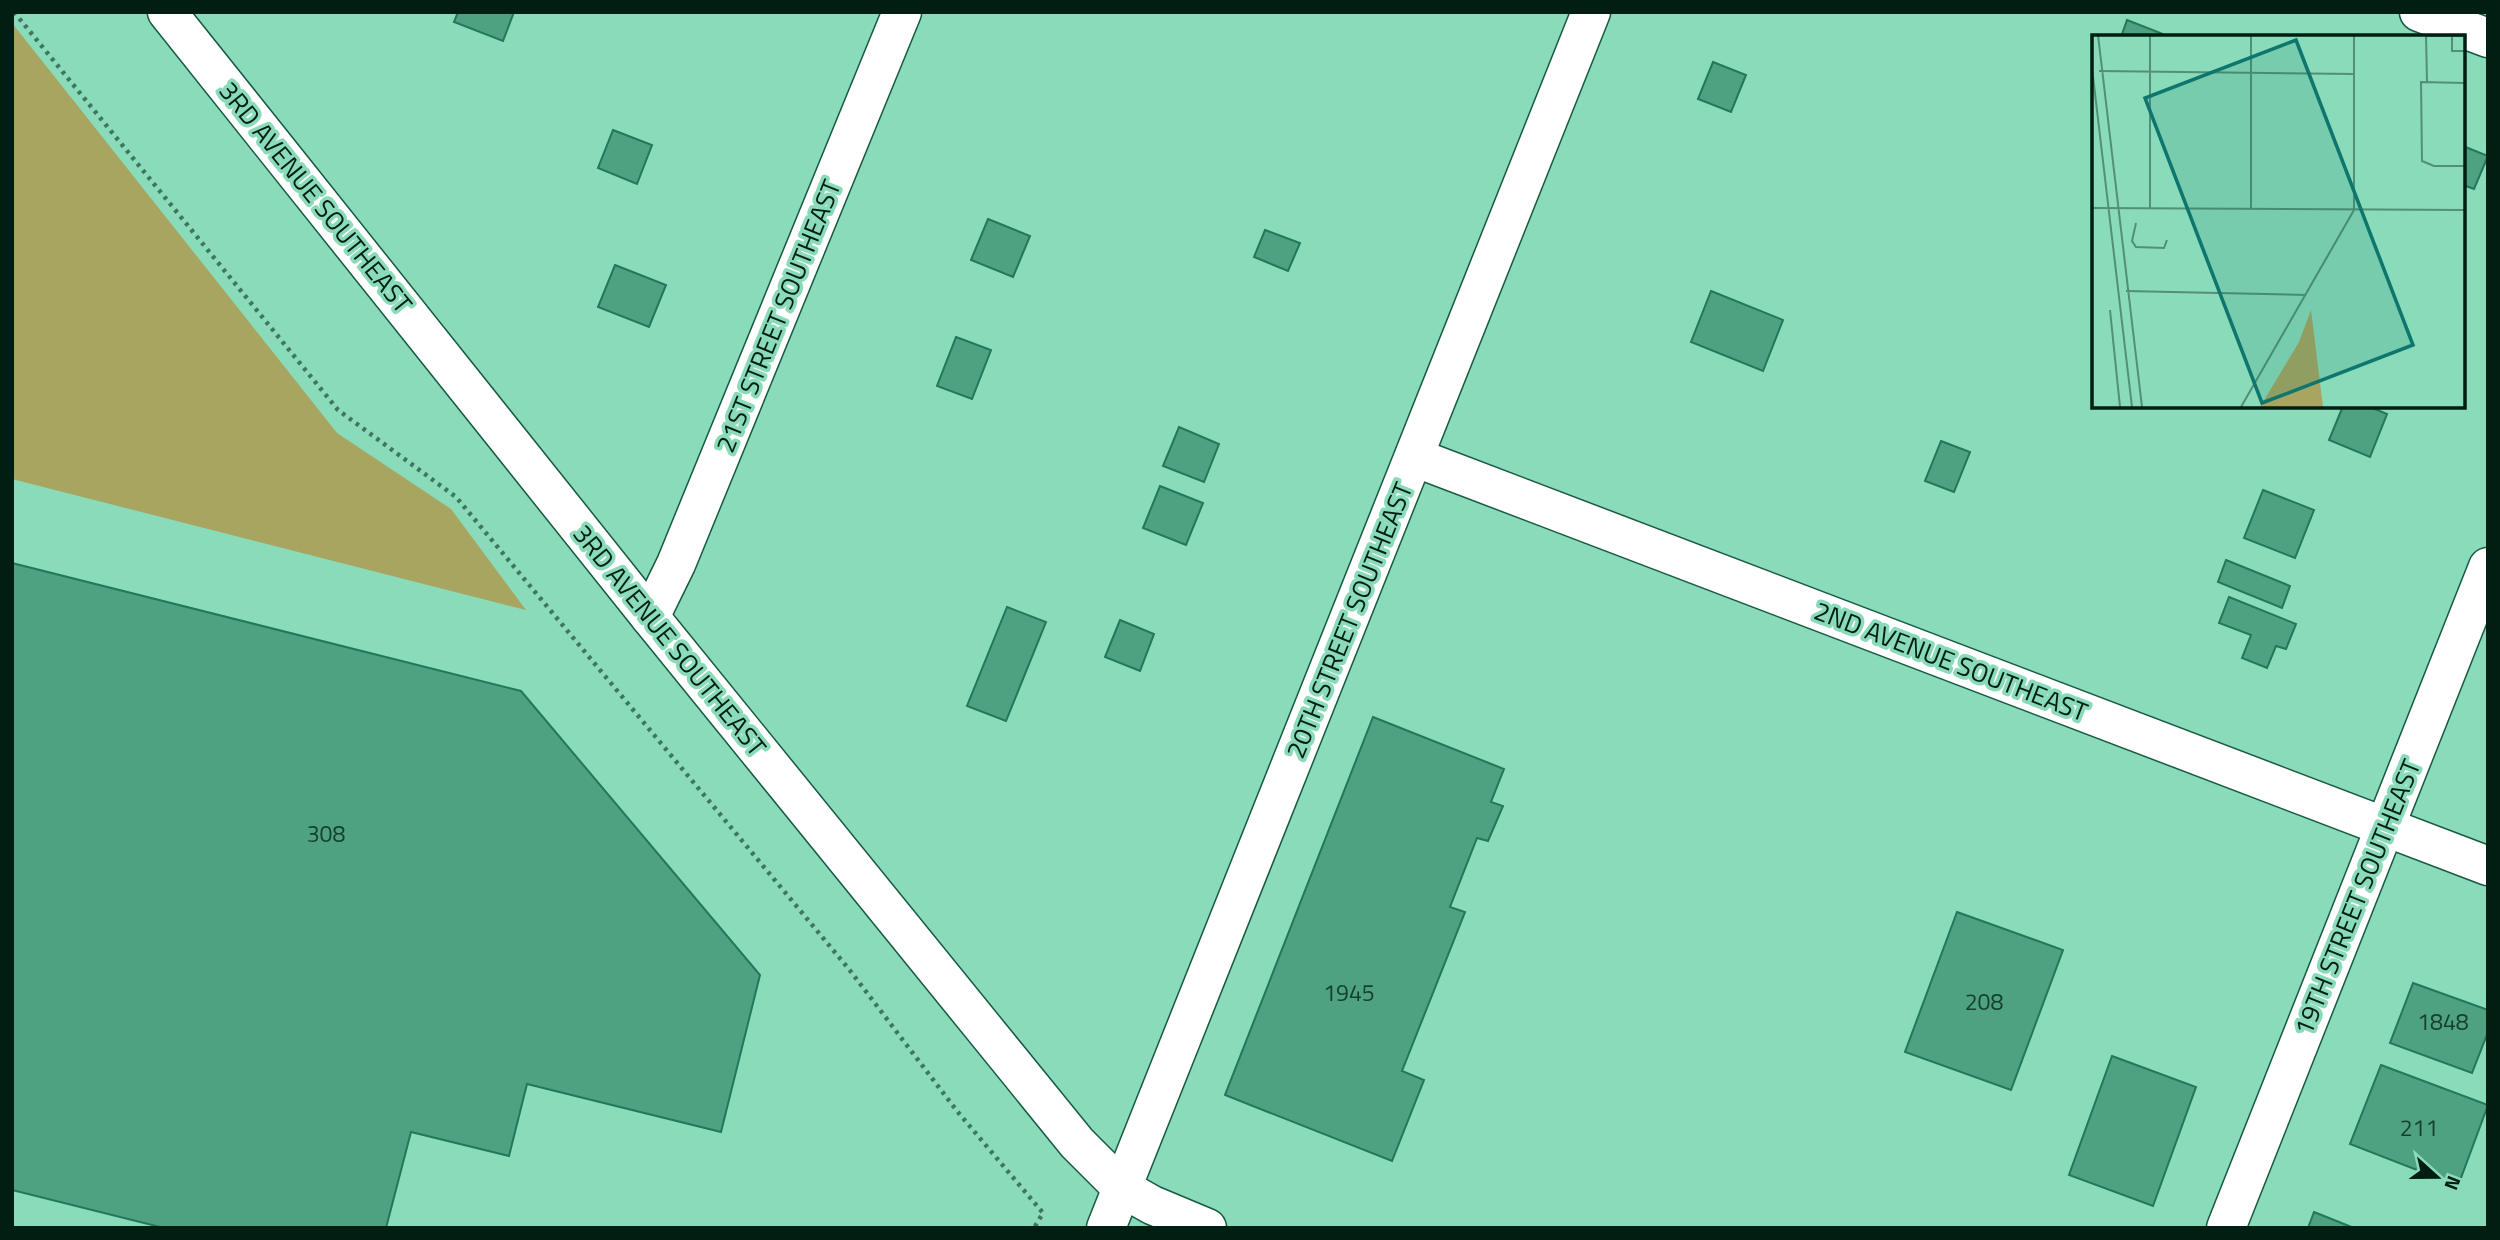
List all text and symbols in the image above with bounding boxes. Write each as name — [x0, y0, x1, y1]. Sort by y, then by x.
inset map — [2092, 35, 2465, 408]
street label: 3RD AVENUE SOUTHEAST — [210, 73, 422, 322]
street label: 21ST STREET SOUTHEAST — [705, 173, 851, 458]
street label: 20TH STREET SOUTHEAST — [1276, 476, 1422, 764]
street label: 3RD AVENUE SOUTHEAST — [564, 516, 776, 765]
street label: 2ND AVENUE SOUTHEAST — [1809, 591, 2094, 731]
street label: 19TH STREET SOUTHEAST — [2284, 753, 2430, 1041]
house number: 308 — [307, 816, 345, 851]
house number: 1945 — [1323, 975, 1375, 1010]
house number: 208 — [1965, 984, 2003, 1019]
house number: 1848 — [2417, 1004, 2469, 1039]
house number: 211 — [2400, 1110, 2438, 1145]
north arrow — [2402, 1142, 2472, 1212]
text: N — [2437, 1172, 2469, 1195]

